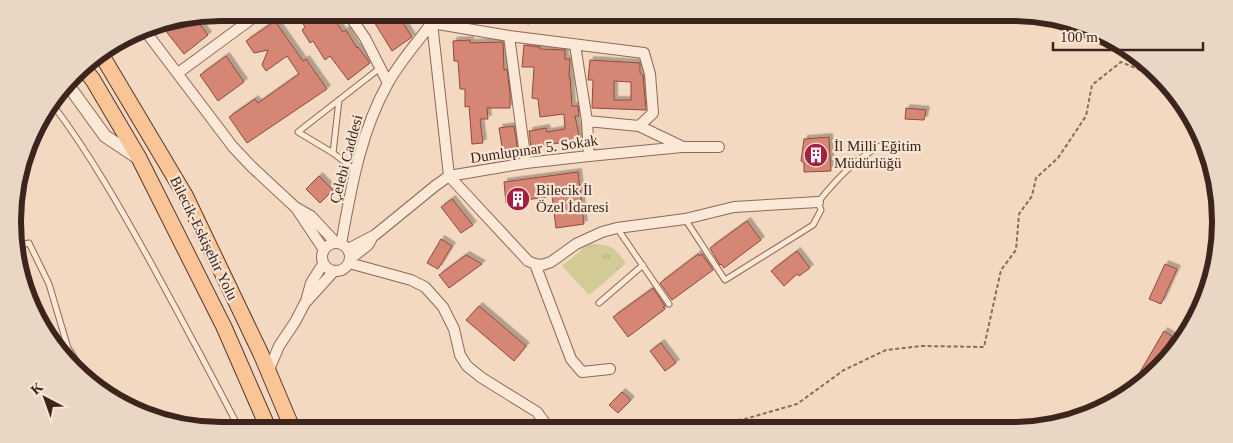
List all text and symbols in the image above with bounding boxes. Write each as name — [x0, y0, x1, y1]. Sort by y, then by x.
scale bar — [1053, 20, 1203, 52]
text: 100 m — [1060, 29, 1098, 45]
street label: Çelebi Caddesi — [326, 113, 366, 205]
street label: Dumlupınar 5. Sokak — [469, 132, 599, 166]
place label: İl Milli Eğitim Müdürlüğü — [834, 138, 922, 171]
building icon: İl Milli Eğitim Müdürlüğü — [803, 142, 829, 168]
street label: Bilecik-Eskişehir Yolu — [167, 173, 241, 303]
place label: Bilecik İl Özel İdaresi — [536, 182, 609, 215]
building icon: Bilecik İl Özel İdaresi — [505, 186, 531, 212]
north arrow — [20, 373, 70, 423]
text: K — [28, 379, 46, 398]

